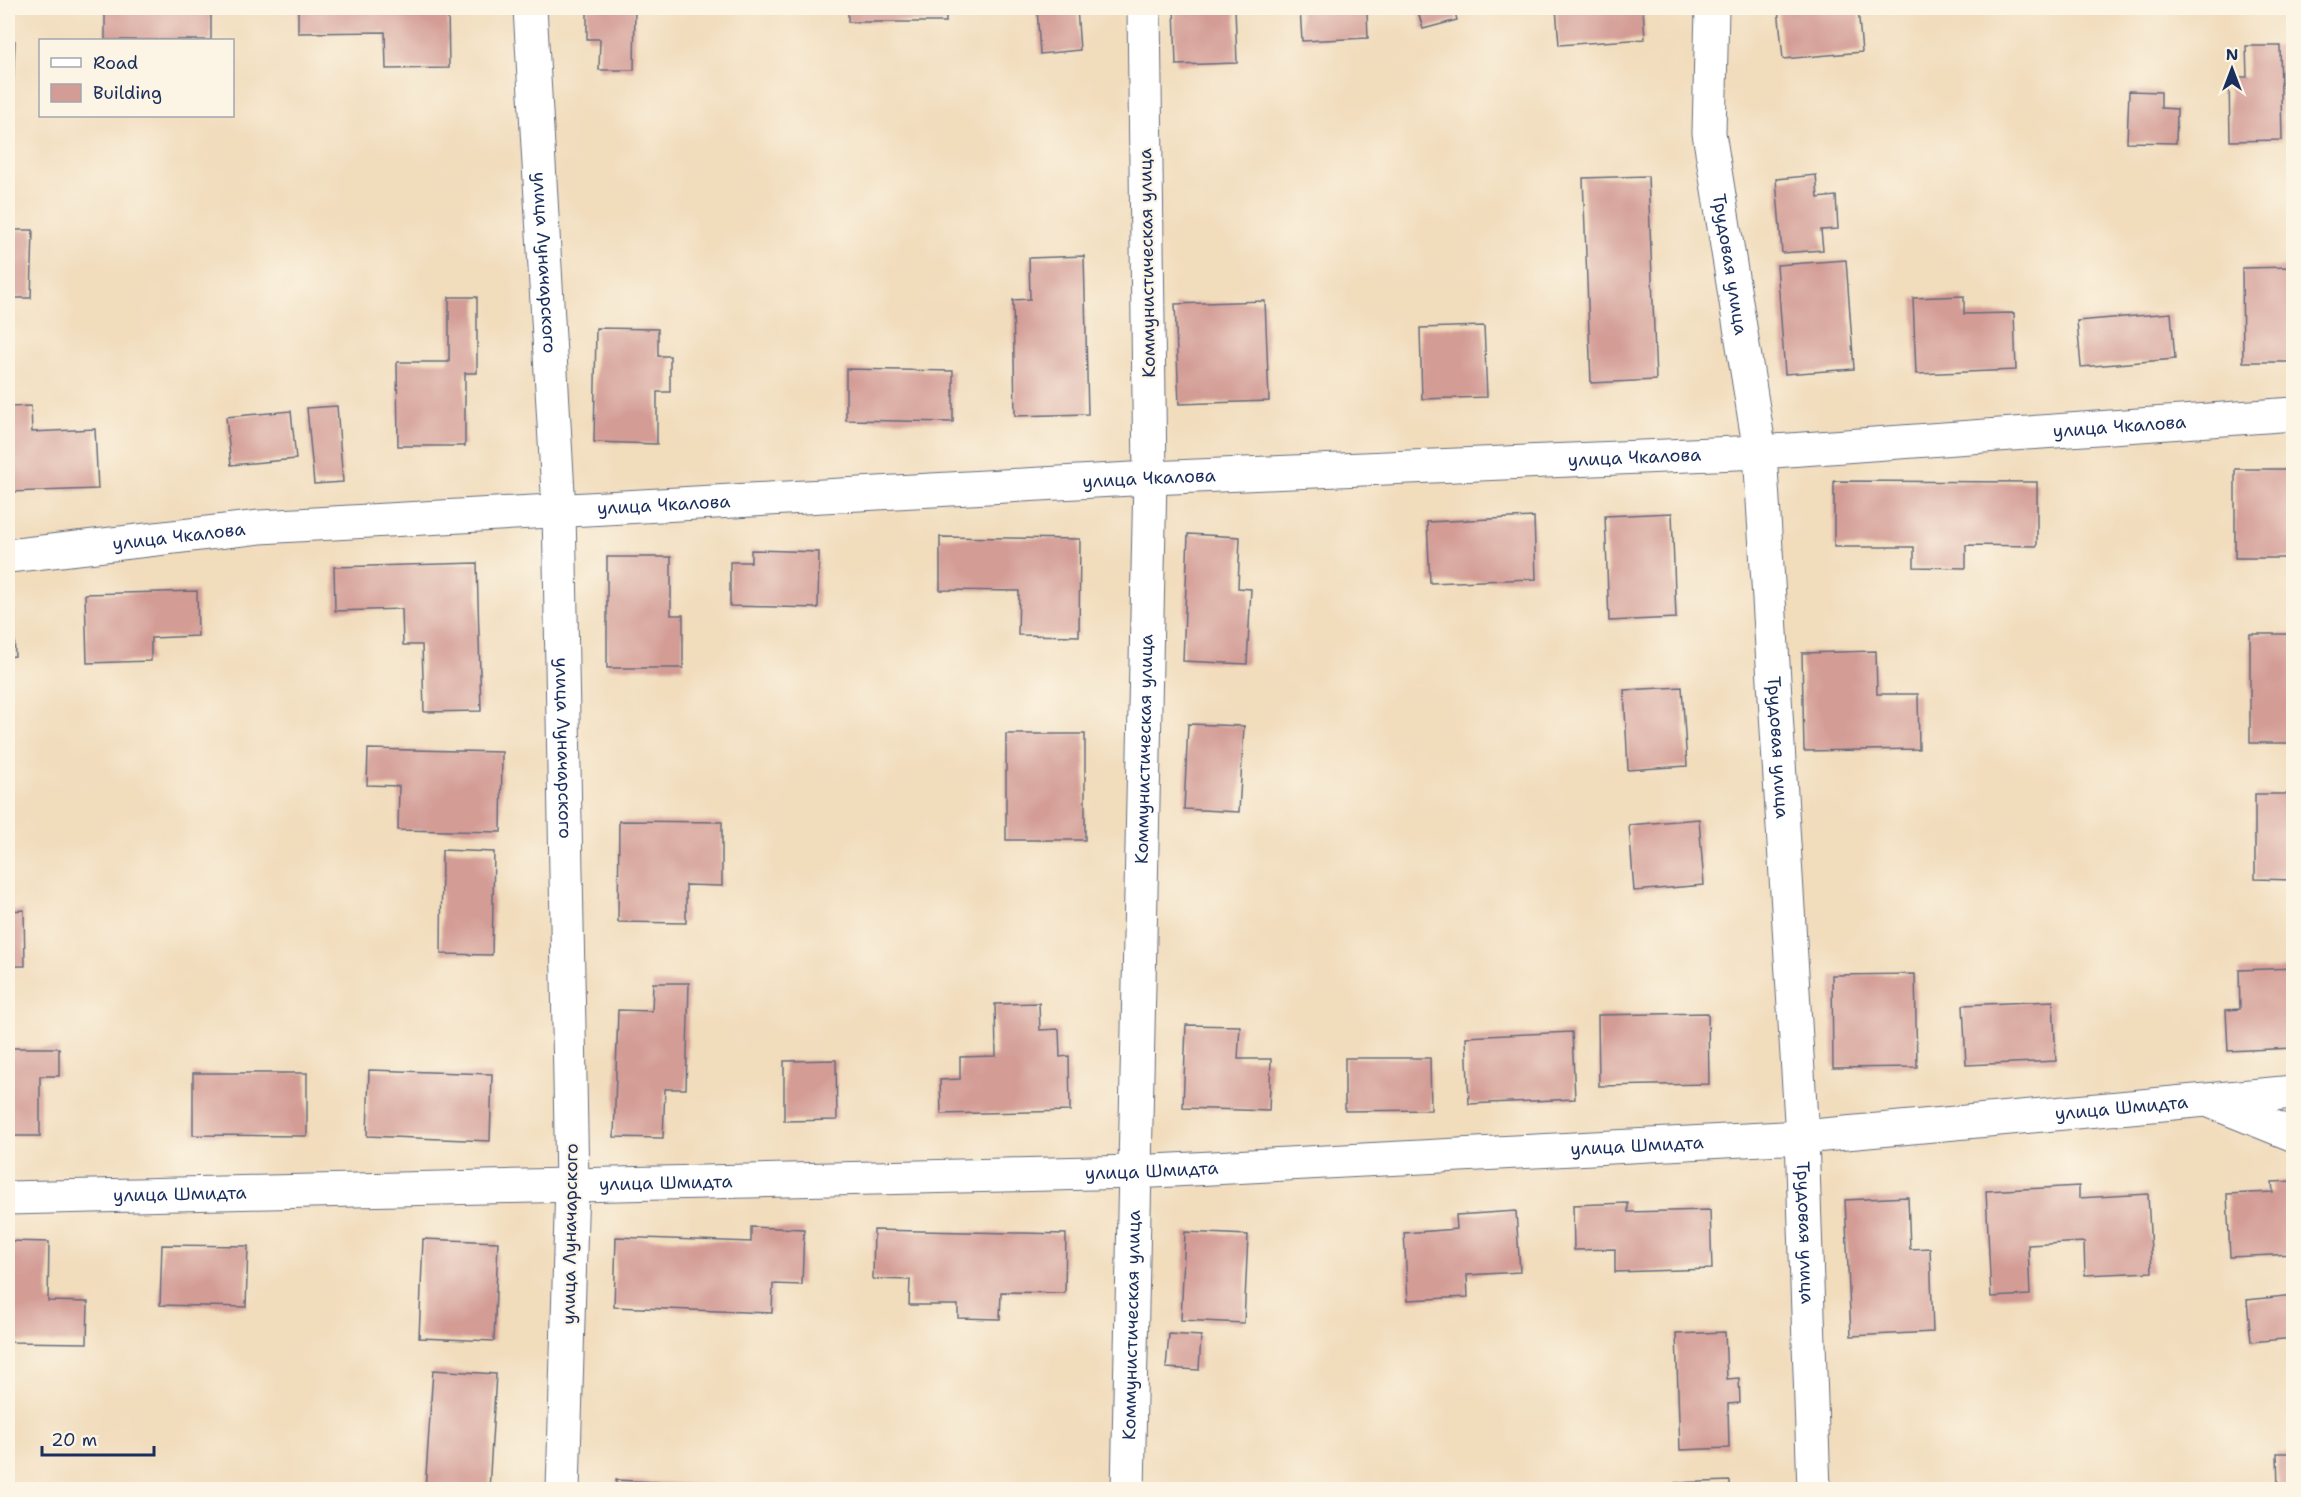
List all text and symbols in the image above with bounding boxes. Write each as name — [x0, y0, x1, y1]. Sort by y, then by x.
legend — [39, 39, 234, 117]
north arrow — [2202, 39, 2262, 99]
text: N — [2226, 44, 2238, 65]
text: Road — [93, 51, 138, 75]
text: Building — [93, 81, 162, 105]
street label: Коммунистическая улица — [1133, 148, 1161, 378]
street label: улица Луначарского — [527, 171, 562, 354]
street label: Трудовая улица — [1707, 192, 1753, 337]
street label: улица Чкалова — [2052, 410, 2187, 443]
street label: улица Чкалова — [1567, 443, 1702, 472]
street label: улица Чкалова — [1082, 463, 1216, 494]
street label: улица Чкалова — [596, 489, 731, 520]
street label: улица Чкалова — [111, 517, 247, 556]
street label: Коммунистическая улица — [1130, 634, 1159, 864]
street label: улица Луначарского — [550, 657, 577, 839]
street label: Трудовая улица — [1762, 675, 1794, 819]
street label: улица Шмидта — [2054, 1090, 2189, 1126]
street label: улица Шмидта — [1570, 1130, 1704, 1161]
street label: улица Луначарского — [556, 1143, 584, 1325]
street label: улица Шмидта — [1085, 1156, 1219, 1185]
street label: Трудовая улица — [1791, 1161, 1820, 1304]
street label: улица Шмидта — [599, 1169, 733, 1196]
street label: улица Шмидта — [113, 1180, 247, 1208]
street label: Коммунистическая улица — [1117, 1210, 1146, 1440]
scale bar — [42, 1419, 154, 1457]
text: 20 m — [51, 1428, 97, 1452]

